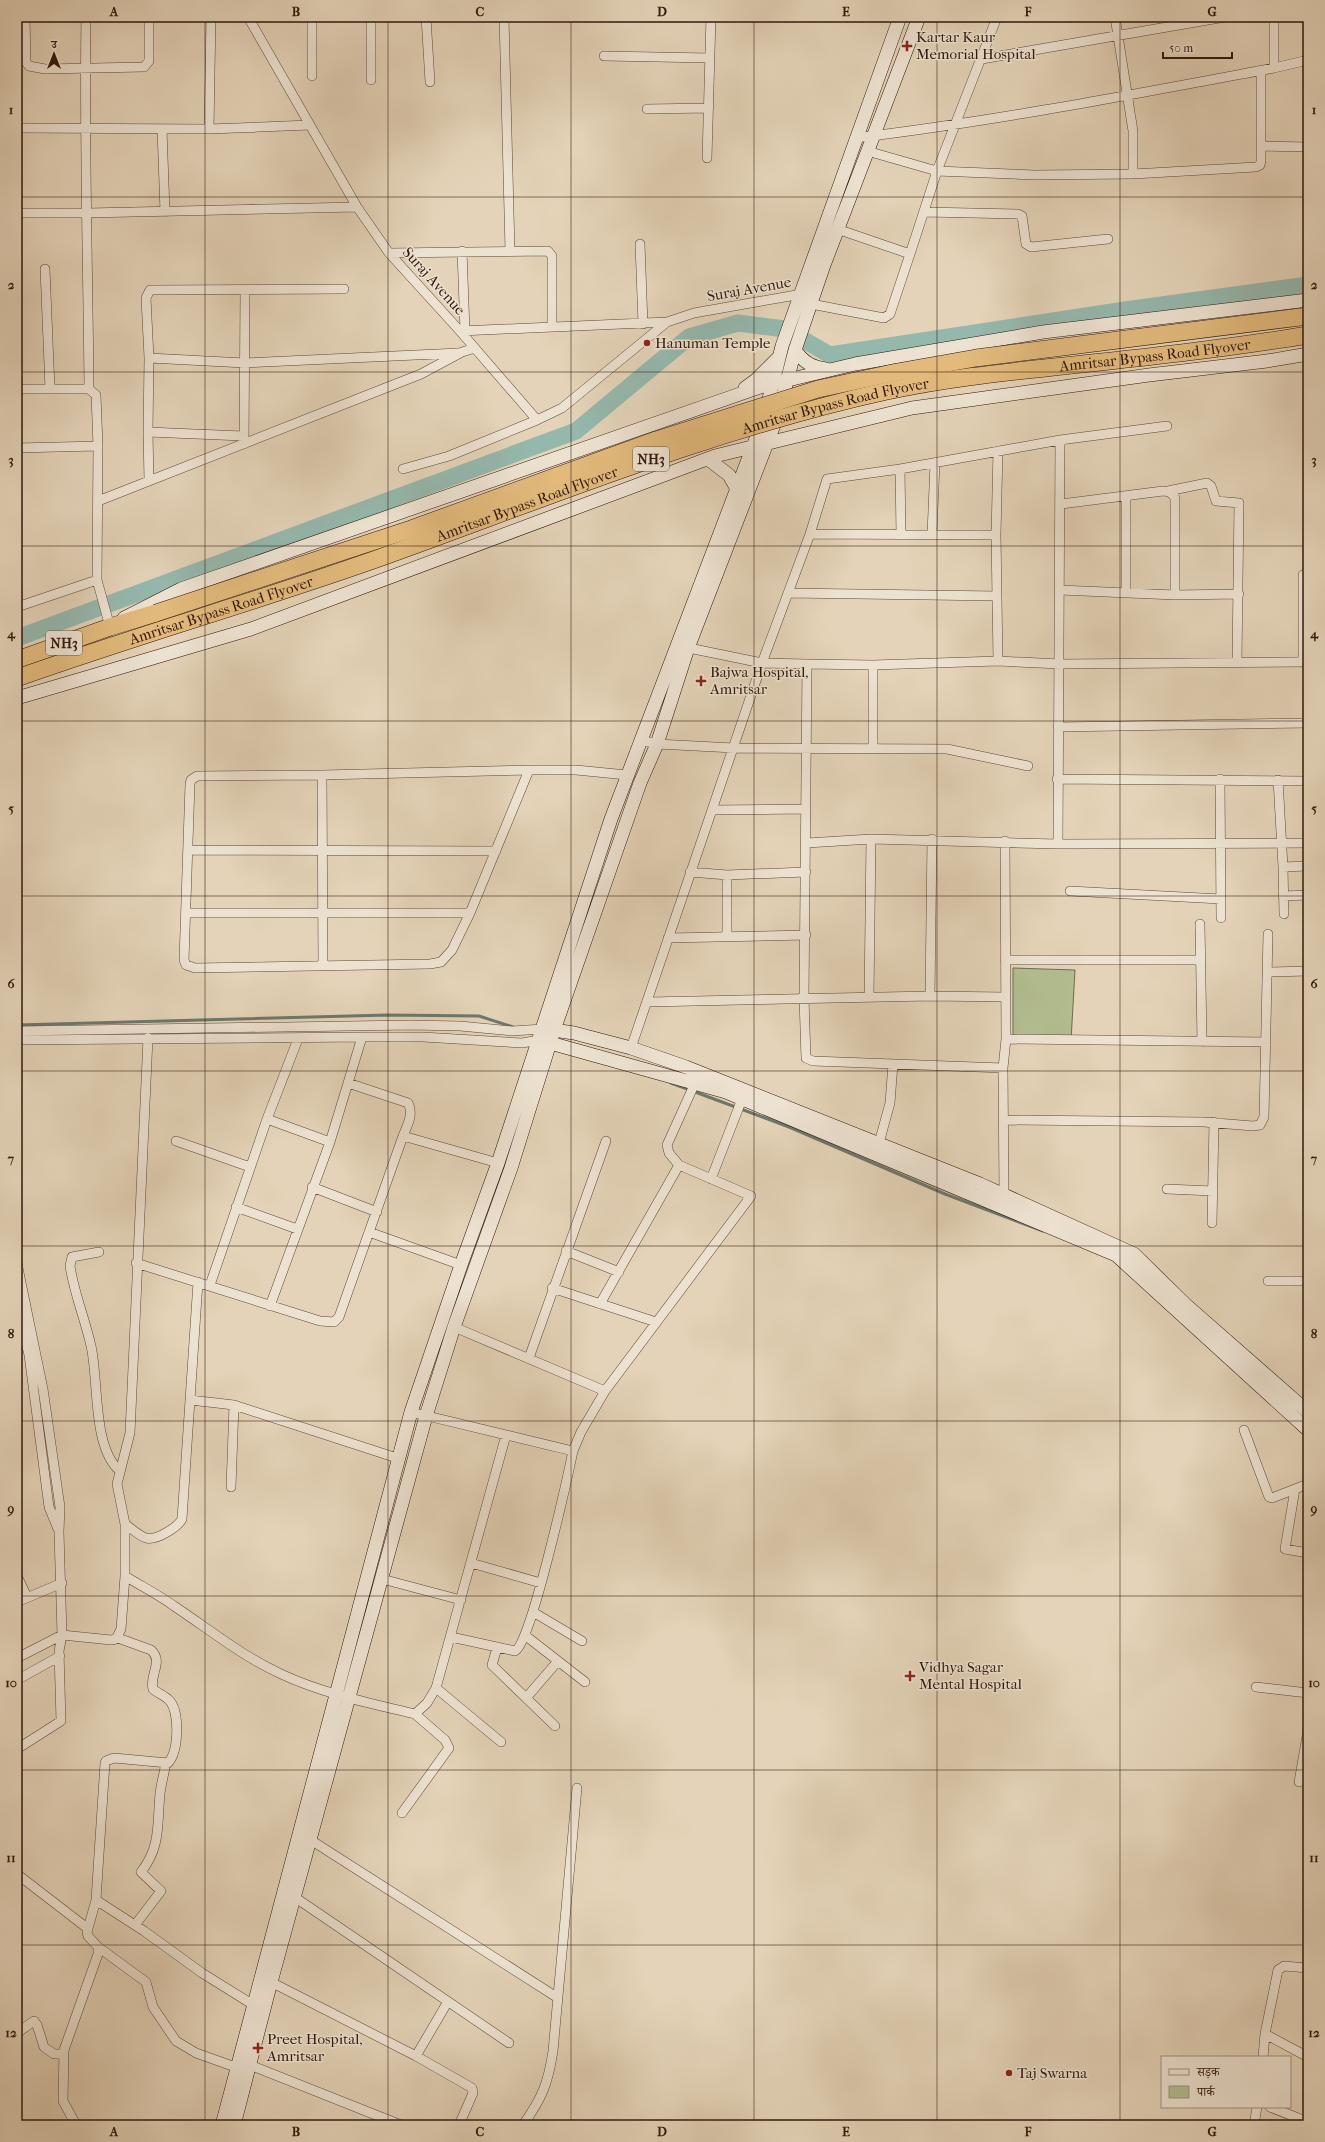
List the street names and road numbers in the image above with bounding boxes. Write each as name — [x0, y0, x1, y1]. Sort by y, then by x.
street label: Suraj Avenue — [399, 243, 469, 319]
street label: Suraj Avenue — [706, 273, 793, 305]
street label: Amritsar Bypass Road Flyover — [1058, 335, 1252, 375]
street label: Amritsar Bypass Road Flyover — [739, 374, 931, 438]
road number: NH3 — [633, 447, 669, 471]
street label: Amritsar Bypass Road Flyover — [433, 462, 621, 546]
street label: Amritsar Bypass Road Flyover — [126, 572, 316, 649]
road number: NH3 — [46, 631, 82, 655]

